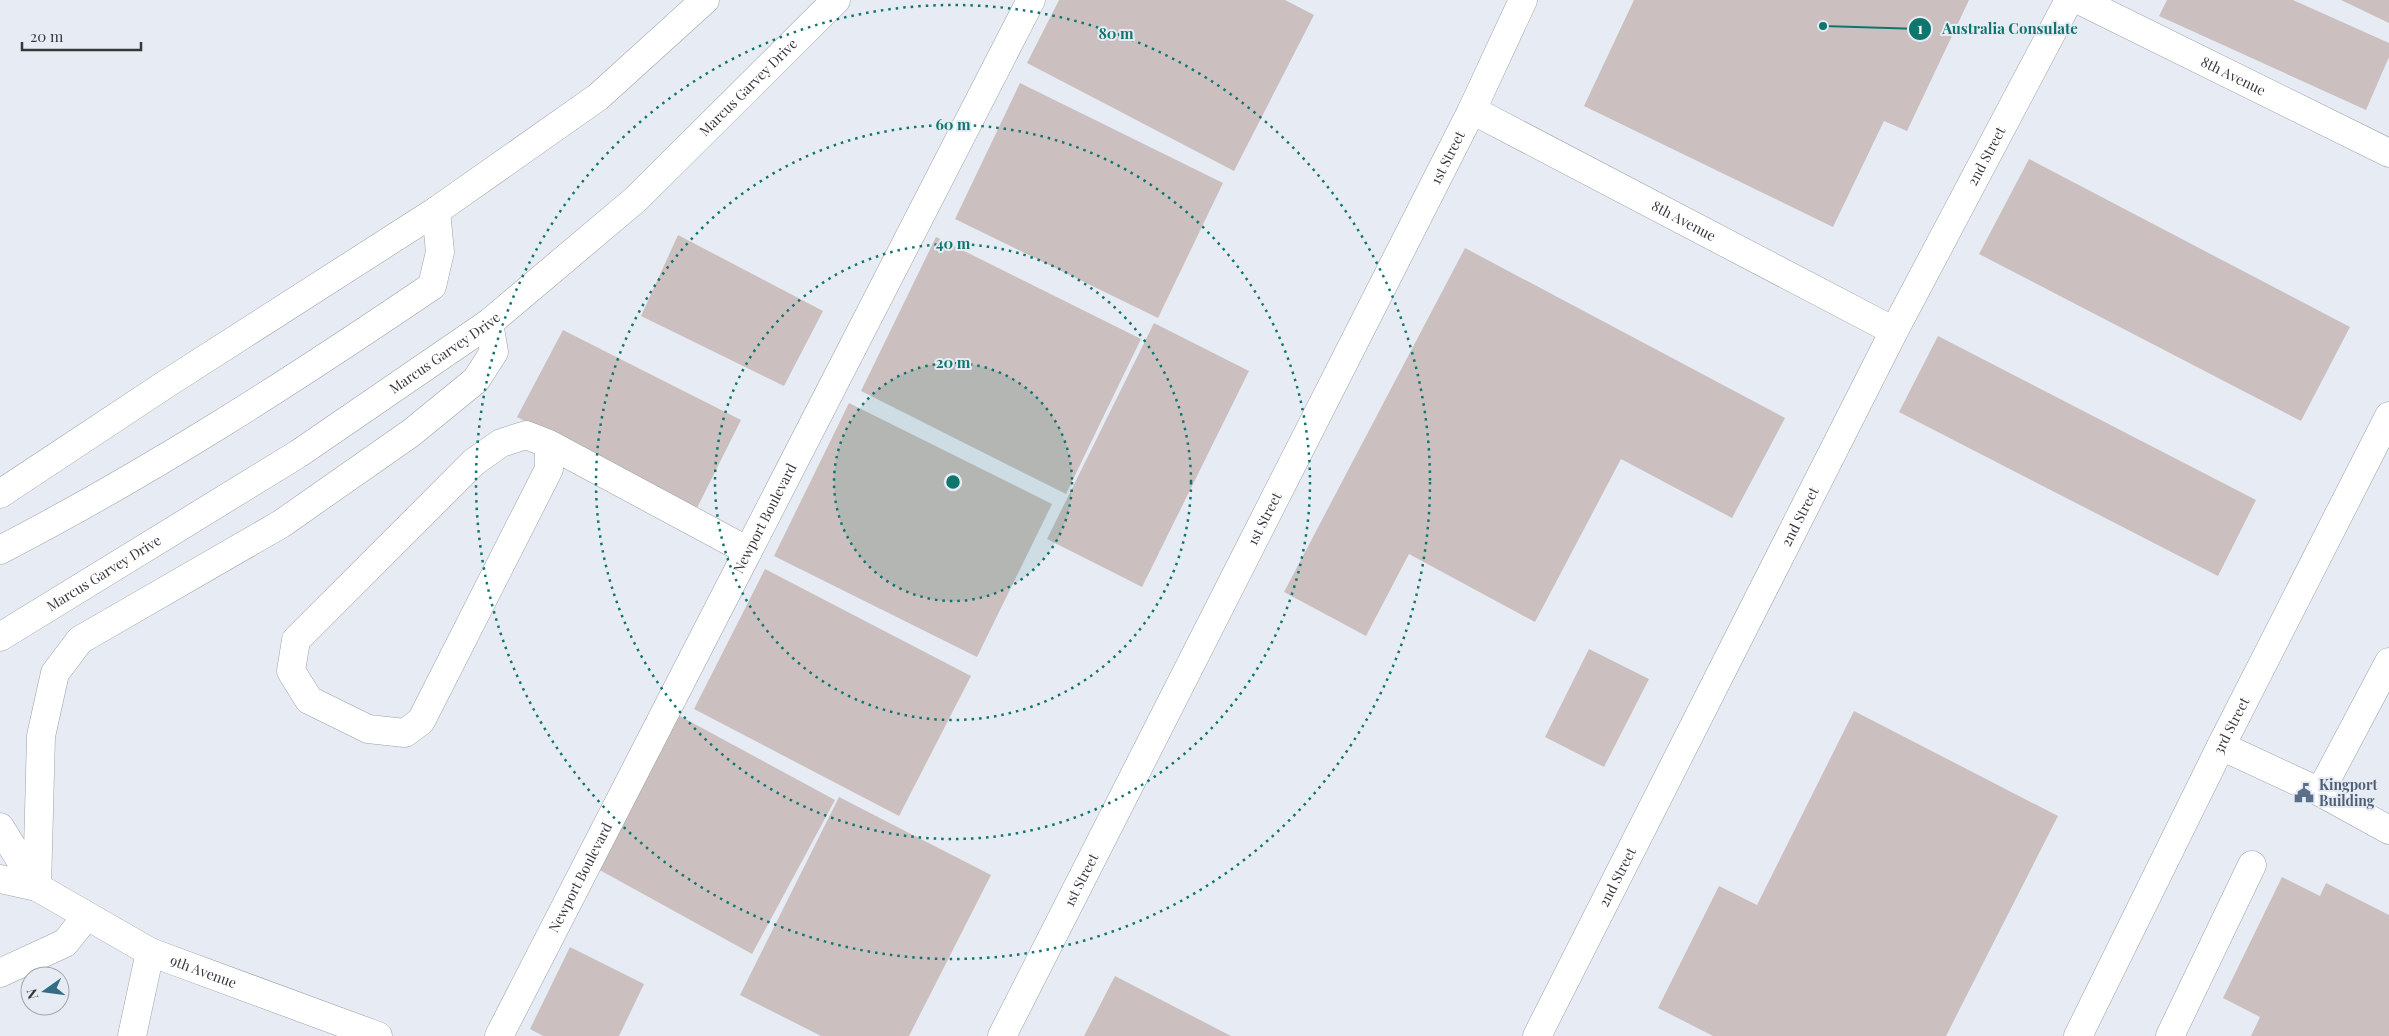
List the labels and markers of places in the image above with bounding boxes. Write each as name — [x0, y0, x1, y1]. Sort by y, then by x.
callout: Australia Consulate — [1908, 14, 2088, 44]
centre of rings — [944, 473, 962, 491]
place label: Kingport Building — [2319, 775, 2377, 810]
public building icon: Kingport Building — [2293, 782, 2315, 804]

